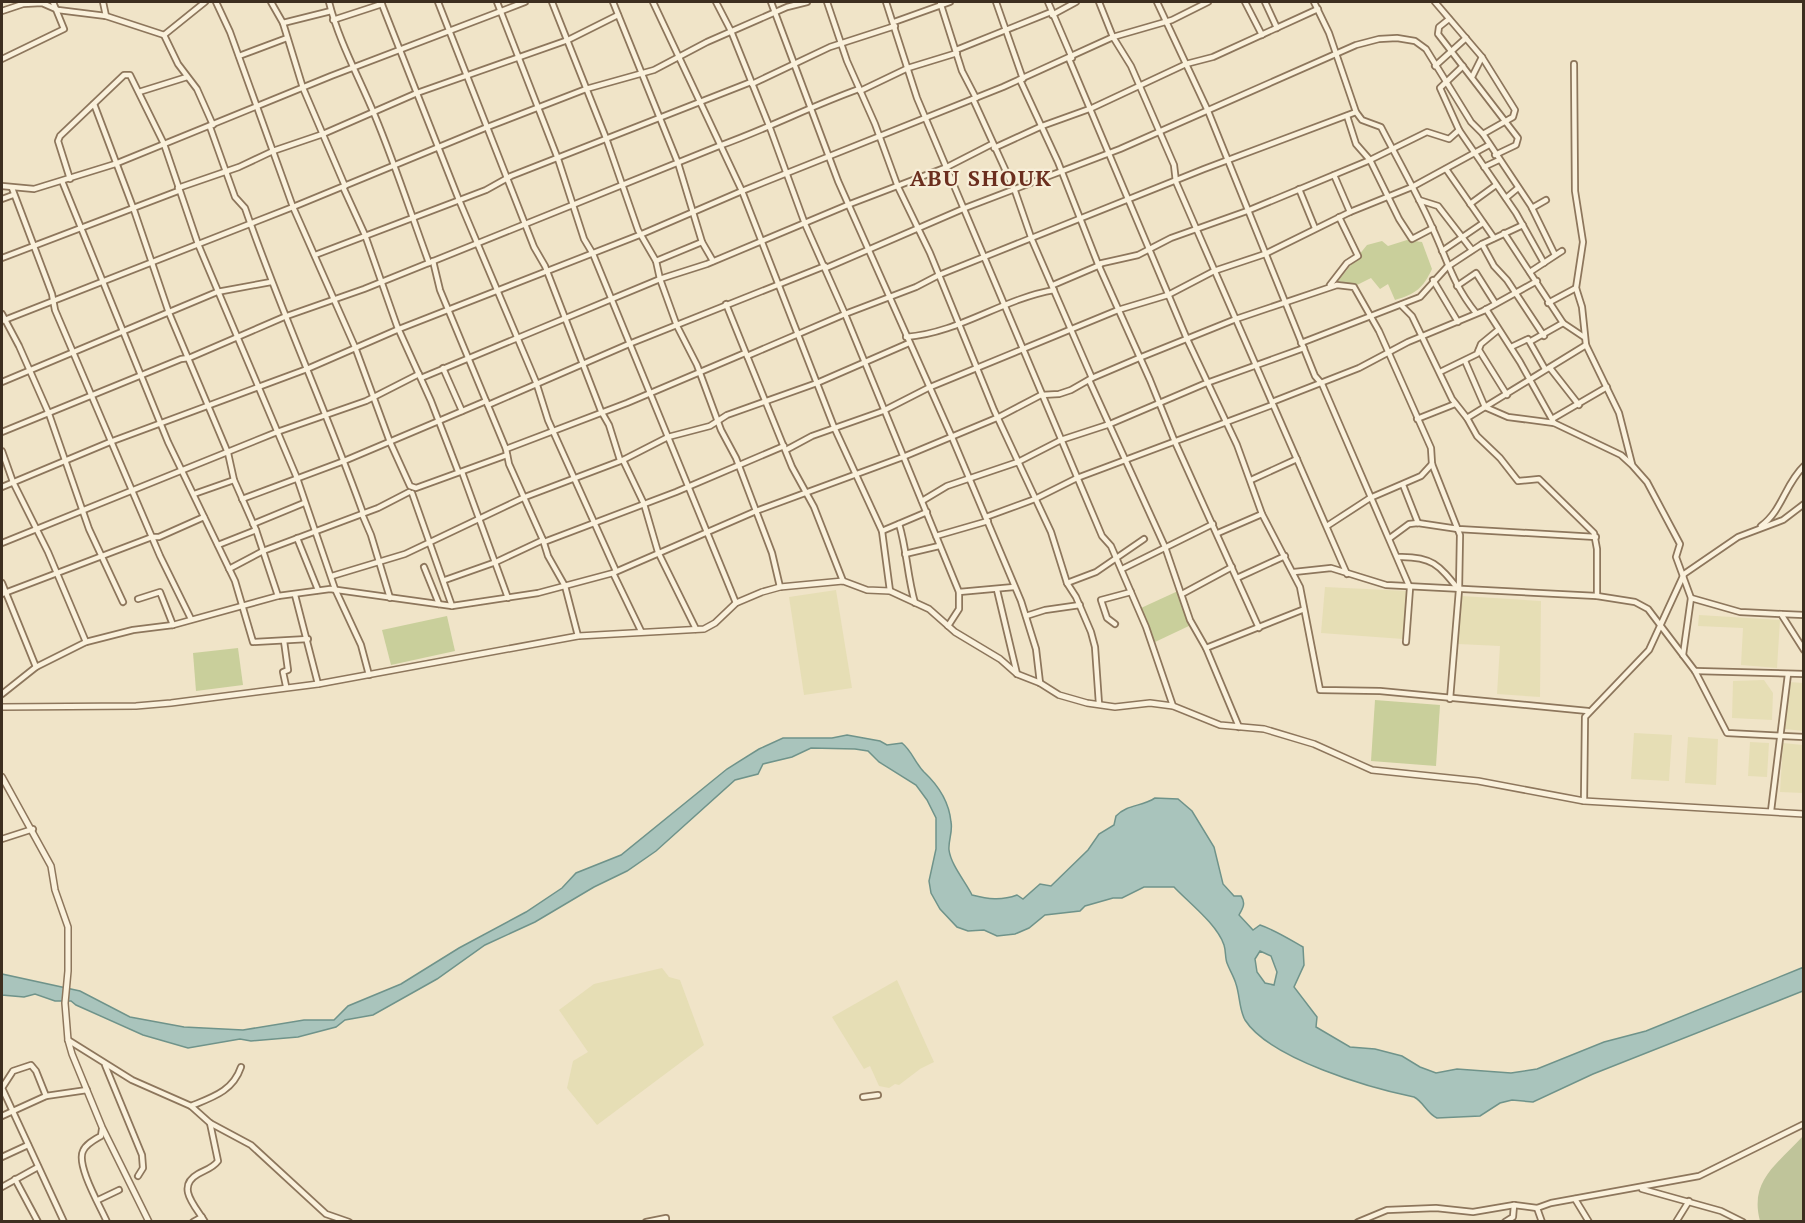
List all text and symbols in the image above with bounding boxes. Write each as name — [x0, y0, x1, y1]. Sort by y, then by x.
district label: ABU SHOUK — [910, 163, 1052, 192]

